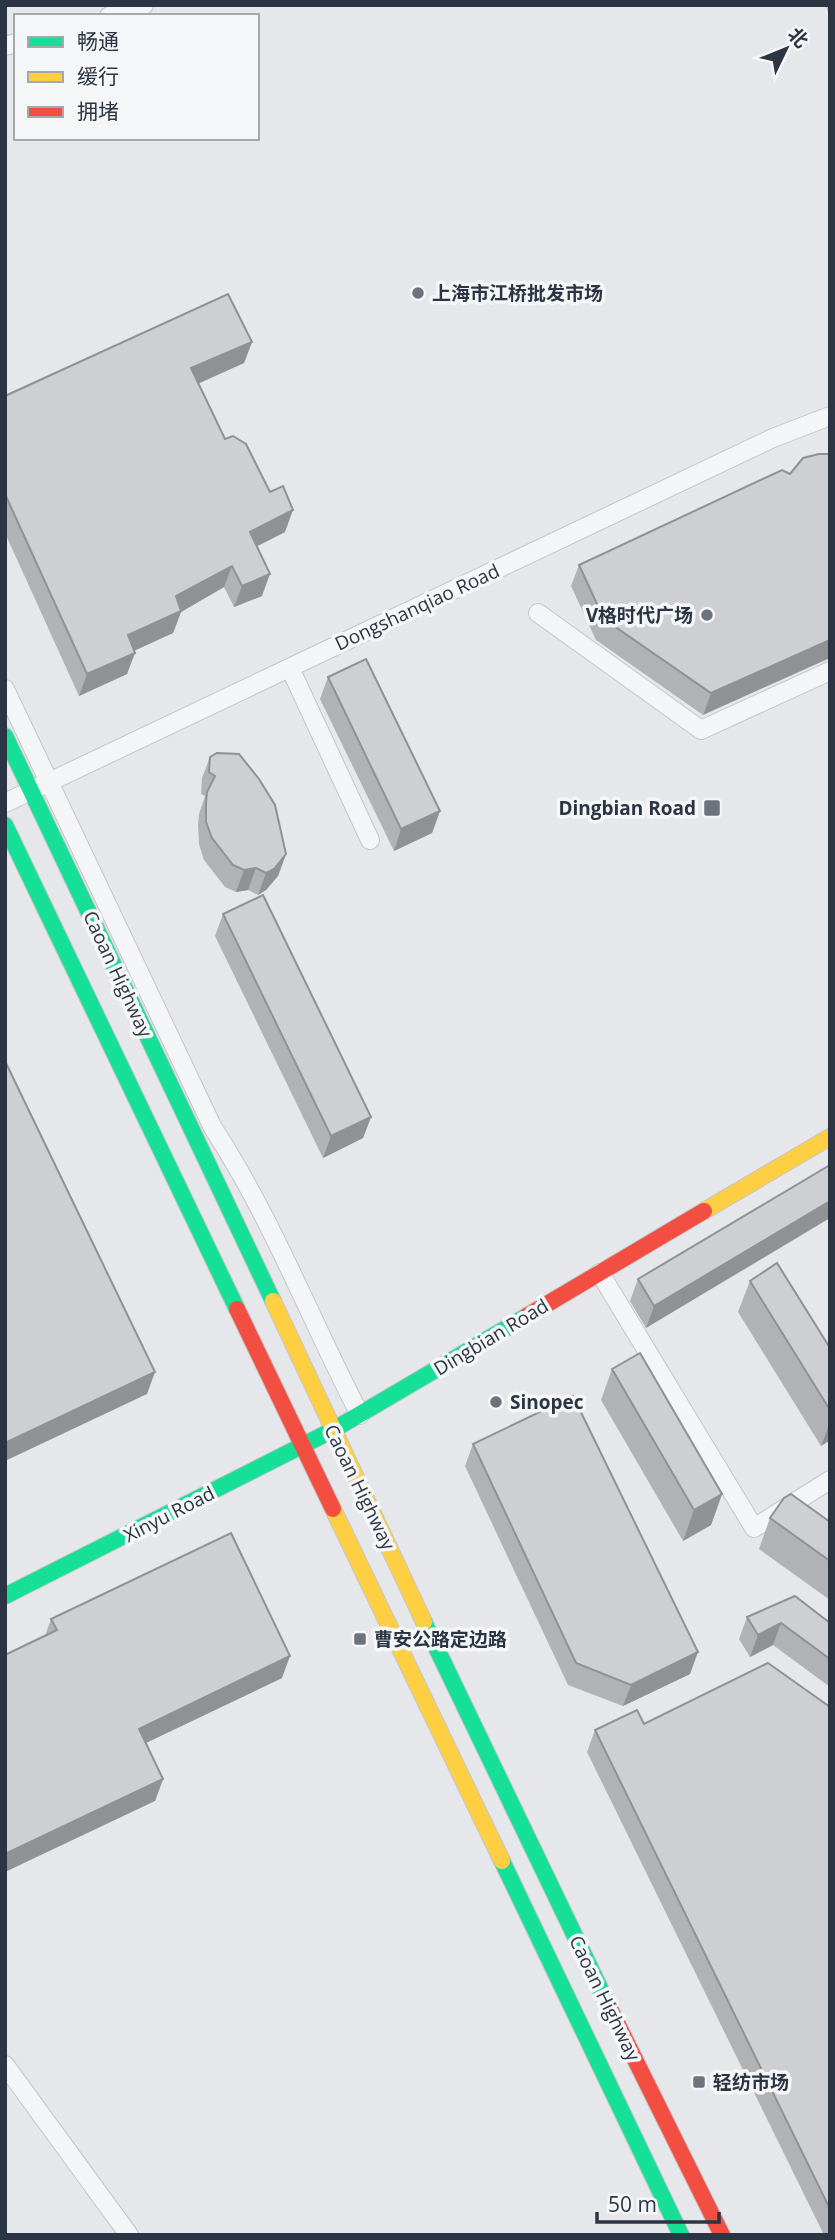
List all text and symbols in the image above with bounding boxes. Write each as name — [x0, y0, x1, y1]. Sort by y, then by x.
legend — [14, 14, 259, 140]
north arrow — [751, 14, 821, 84]
text: 北 — [782, 22, 814, 53]
text: 畅通 — [77, 27, 119, 55]
text: 缓行 — [77, 62, 119, 90]
text: 拥堵 — [77, 97, 119, 125]
place label: 上海市江桥批发市场 — [432, 280, 603, 306]
marker: 上海市江桥批发市场 — [410, 285, 426, 301]
street label: Dongshanqiao Road — [330, 557, 504, 657]
place label: V格时代广场 — [586, 602, 693, 628]
marker: V格时代广场 — [699, 607, 715, 623]
place label: Dingbian Road — [558, 795, 696, 821]
marker: Dingbian Road — [702, 798, 722, 818]
street label: Caoan Highway — [77, 907, 159, 1042]
street label: Dingbian Road — [429, 1293, 553, 1381]
place label: Sinopec — [510, 1389, 584, 1415]
marker: Sinopec — [488, 1394, 504, 1410]
street label: Caoan Highway — [318, 1420, 402, 1555]
street label: Xinyu Road — [119, 1480, 219, 1548]
place label: 曹安公路定边路 — [374, 1626, 507, 1652]
marker: 曹安公路定边路 — [352, 1631, 368, 1647]
street label: Caoan Highway — [563, 1931, 647, 2066]
place label: 轻纺市场 — [713, 2069, 789, 2095]
marker: 轻纺市场 — [691, 2074, 707, 2090]
scale bar — [597, 2180, 720, 2224]
text: 50 m — [608, 2190, 657, 2218]

